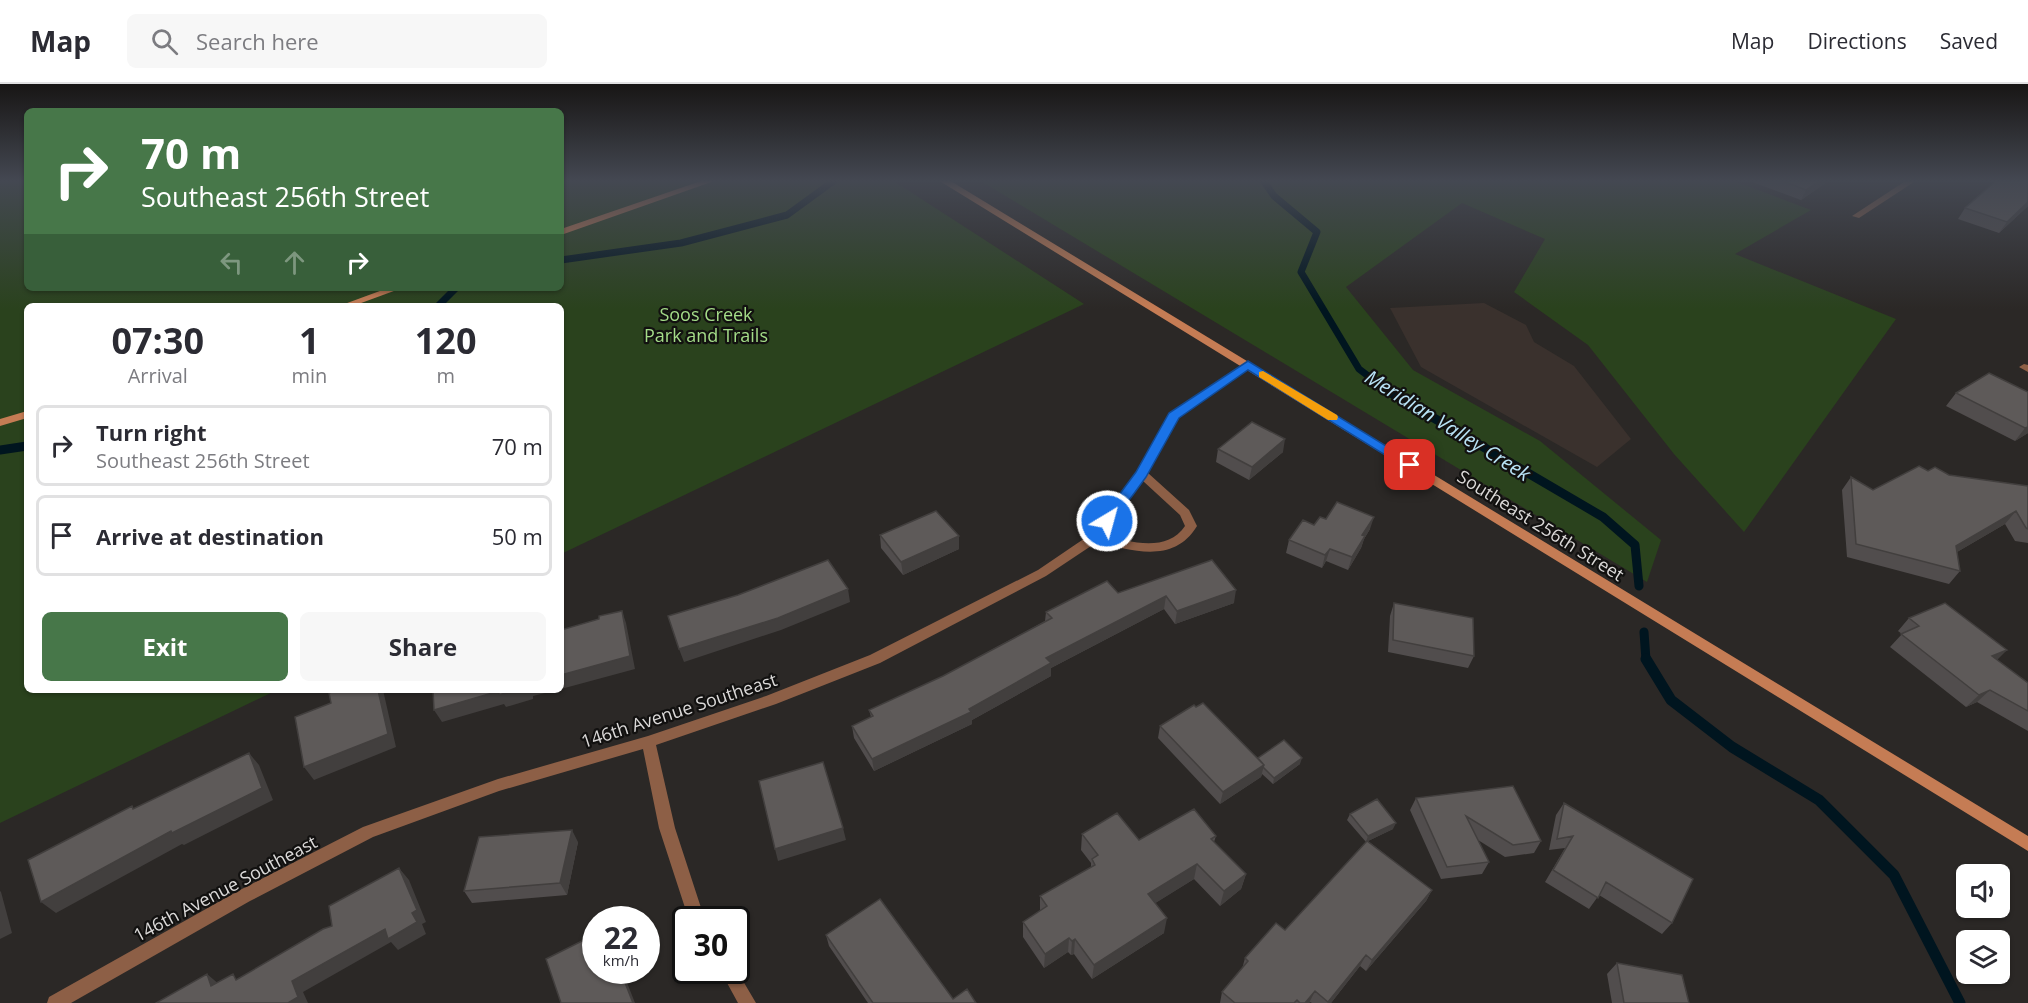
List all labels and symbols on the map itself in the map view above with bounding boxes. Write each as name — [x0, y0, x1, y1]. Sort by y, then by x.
park label: Soos Creek Park and Trails — [644, 302, 768, 347]
water label: Meridian Valley Creek — [1360, 363, 1537, 488]
pin — [1384, 439, 1435, 490]
street label: Southeast 256th Street — [1453, 464, 1629, 586]
position arrow — [1075, 489, 1139, 553]
street label: 146th Avenue Southeast — [578, 667, 780, 753]
street label: 146th Avenue Southeast — [129, 829, 321, 947]
speed limit sign: 30 — [672, 906, 750, 984]

